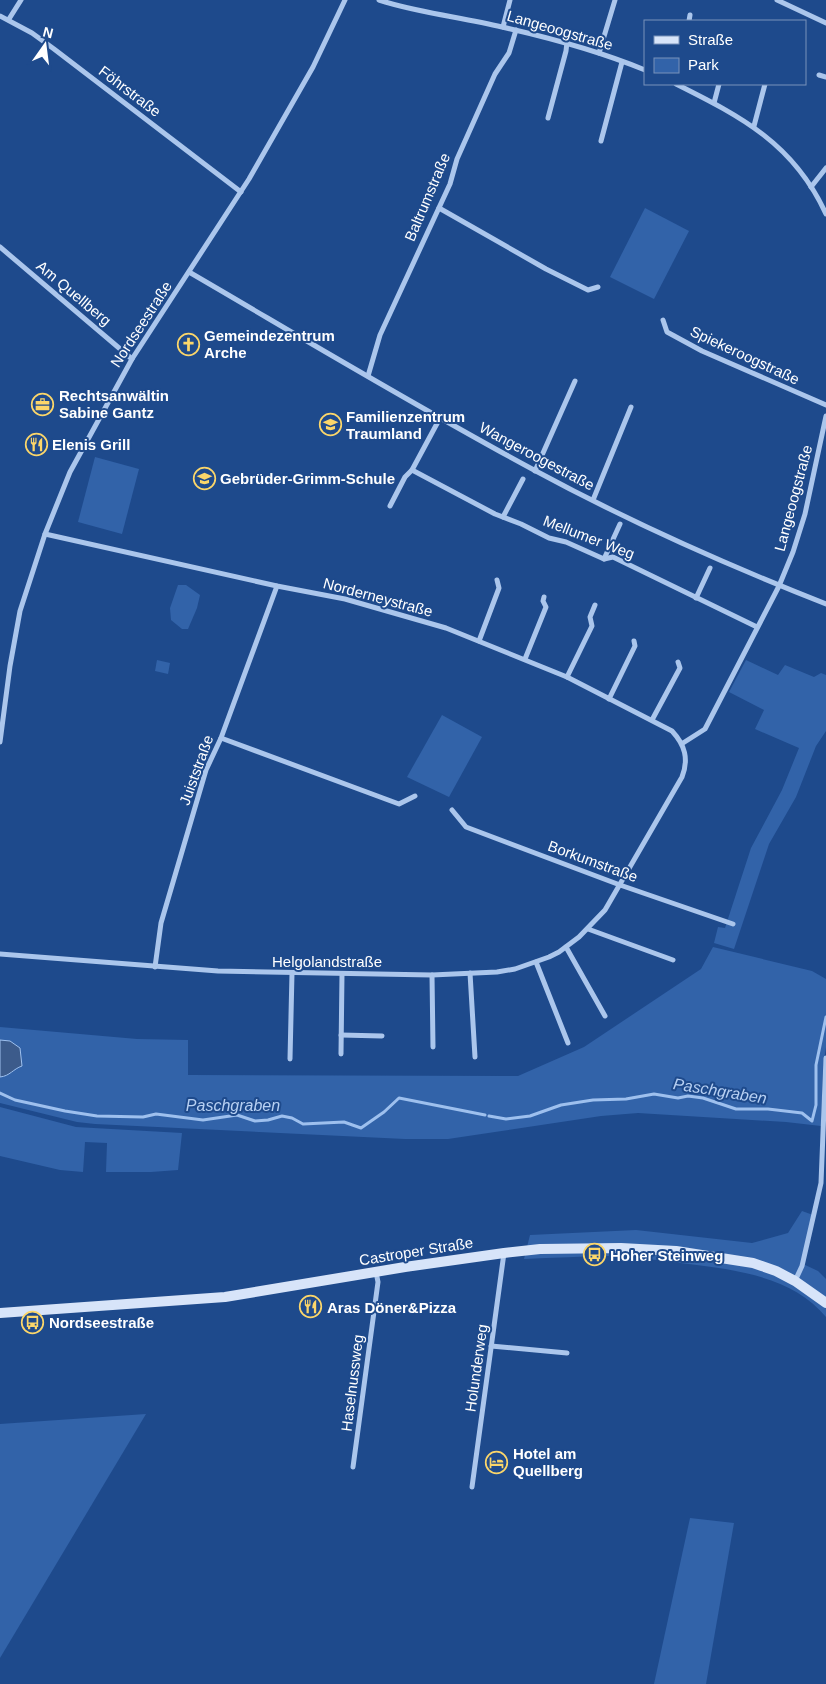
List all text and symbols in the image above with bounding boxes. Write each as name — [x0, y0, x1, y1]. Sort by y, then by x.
street label: Langeoogstraße — [505, 7, 615, 53]
north arrow — [20, 20, 70, 70]
legend — [644, 20, 806, 85]
text: N — [41, 23, 55, 41]
text: Straße — [688, 31, 733, 48]
text: Park — [688, 56, 719, 73]
street label: Föhrstraße — [96, 62, 164, 120]
street label: Baltrumstraße — [401, 150, 453, 244]
street label: Am Quellberg — [33, 257, 115, 329]
street label: Nordseestraße — [107, 278, 175, 370]
street label: Spiekeroogstraße — [688, 322, 802, 388]
place label: Gemeindezentrum Arche — [204, 327, 335, 361]
church icon: Gemeindezentrum Arche — [176, 332, 200, 356]
place label: Rechtsanwältin Sabine Gantz — [59, 387, 169, 421]
office icon: Rechtsanwältin Sabine Gantz — [31, 392, 55, 416]
place label: Familienzentrum Traumland — [346, 408, 465, 442]
school or university icon: Familienzentrum Traumland — [318, 413, 342, 437]
street label: Wangeroogestraße — [477, 418, 597, 494]
restaurant icon: Elenis Grill — [24, 432, 48, 456]
place label: Elenis Grill — [52, 436, 130, 453]
street label: Langeoogstraße — [771, 443, 815, 553]
school or university icon: Gebrüder-Grimm-Schule — [192, 466, 216, 490]
place label: Gebrüder-Grimm-Schule — [220, 470, 395, 487]
street label: Mellumer Weg — [541, 512, 637, 562]
street label: Norderneystraße — [321, 574, 435, 620]
street label: Juiststraße — [175, 733, 217, 807]
street label: Borkumstraße — [546, 837, 640, 885]
street label: Helgolandstraße — [272, 953, 382, 970]
water label: Paschgraben — [672, 1075, 768, 1107]
water label: Paschgraben — [186, 1097, 280, 1114]
street label: Castroper Straße — [358, 1234, 474, 1268]
bus stop icon: Hoher Steinweg — [582, 1243, 606, 1267]
place label: Hoher Steinweg — [610, 1247, 723, 1264]
restaurant icon: Aras Döner&Pizza — [299, 1295, 323, 1319]
place label: Aras Döner&Pizza — [327, 1299, 457, 1316]
bus stop icon: Nordseestraße — [21, 1310, 45, 1334]
place label: Nordseestraße — [49, 1314, 154, 1331]
street label: Holunderweg — [461, 1323, 491, 1413]
street label: Haselnussweg — [338, 1334, 366, 1432]
place label: Hotel am Quellberg — [513, 1445, 583, 1479]
hotel icon: Hotel am Quellberg — [485, 1450, 509, 1474]

